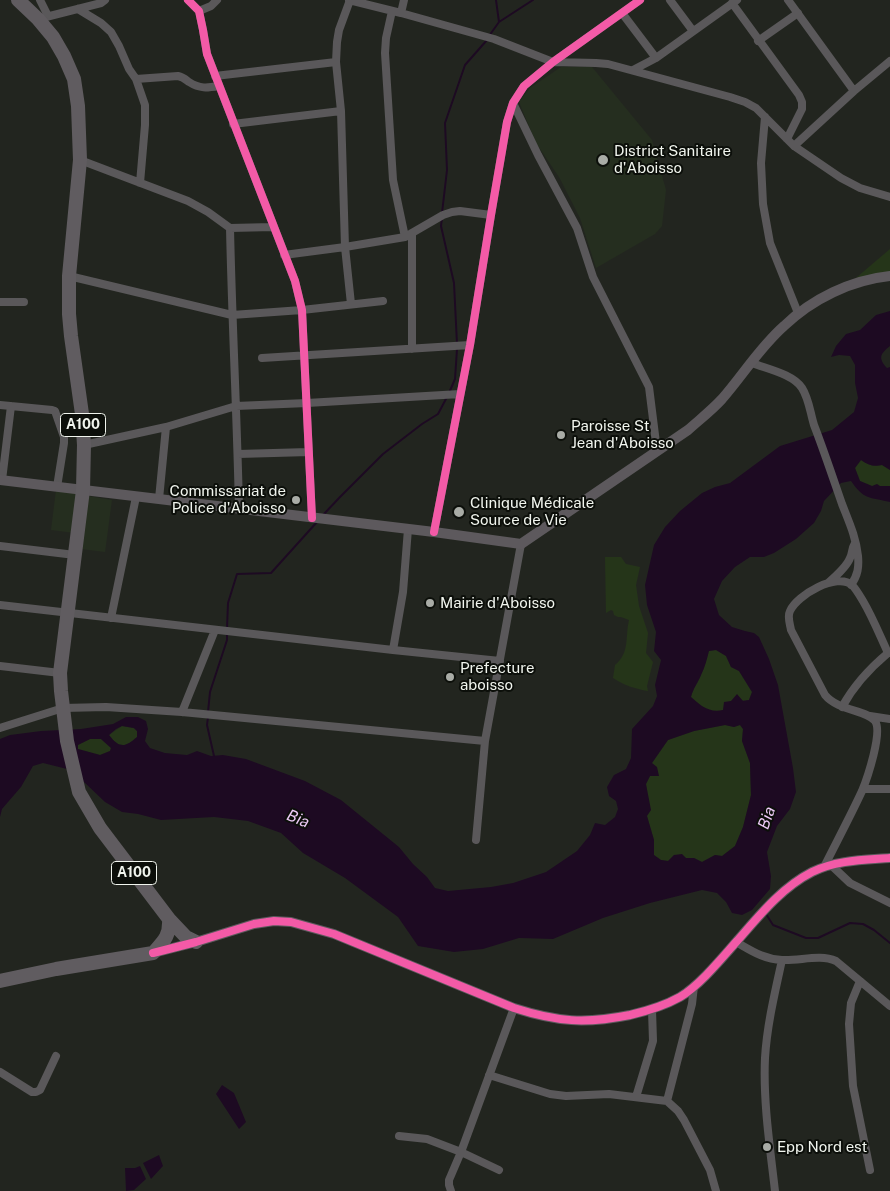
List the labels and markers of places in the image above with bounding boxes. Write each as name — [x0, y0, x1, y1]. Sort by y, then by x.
place label: District Sanitaire d'Aboisso — [614, 142, 731, 177]
marker: District Sanitaire d'Aboisso — [596, 153, 610, 167]
place label: Paroisse St Jean d'Aboisso — [571, 417, 674, 452]
marker: Paroisse St Jean d'Aboisso — [555, 429, 567, 441]
place label: Commissariat de Police d'Aboisso — [170, 482, 286, 517]
marker: Commissariat de Police d'Aboisso — [290, 494, 302, 506]
place label: Clinique Médicale Source de Vie — [470, 494, 594, 529]
marker: Clinique Médicale Source de Vie — [452, 505, 466, 519]
place label: Mairie d'Aboisso — [440, 594, 555, 612]
marker: Mairie d'Aboisso — [424, 597, 436, 609]
place label: Prefecture aboisso — [460, 659, 534, 694]
marker: Prefecture aboisso — [444, 671, 456, 683]
place label: Epp Nord est — [777, 1138, 867, 1156]
marker: Epp Nord est — [761, 1141, 773, 1153]

